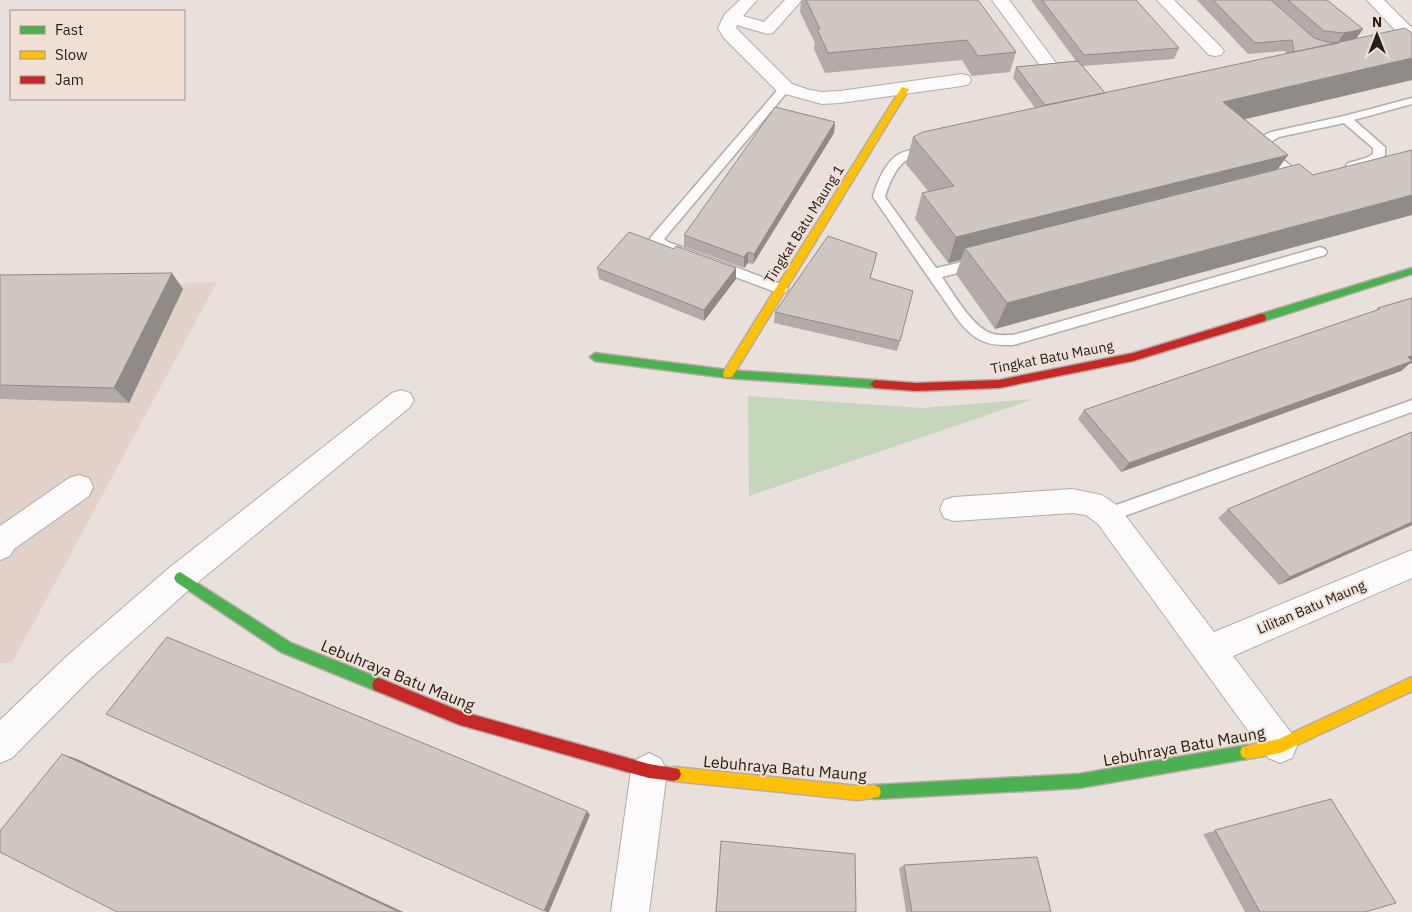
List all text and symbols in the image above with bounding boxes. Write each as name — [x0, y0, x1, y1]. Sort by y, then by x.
legend — [10, 10, 185, 100]
north arrow — [1352, 10, 1402, 60]
text: N — [1372, 13, 1382, 31]
text: Fast — [55, 20, 83, 39]
text: Slow — [55, 45, 88, 64]
text: Jam — [55, 70, 84, 89]
street label: Tingkat Batu Maung 1 — [760, 161, 848, 287]
street label: Tingkat Batu Maung — [989, 336, 1116, 378]
street label: Lilitan Batu Maung — [1254, 576, 1369, 638]
street label: Lebuhraya Batu Maung — [318, 635, 478, 715]
street label: Lebuhraya Batu Maung — [1101, 722, 1267, 770]
street label: Lebuhraya Batu Maung — [702, 751, 868, 785]

